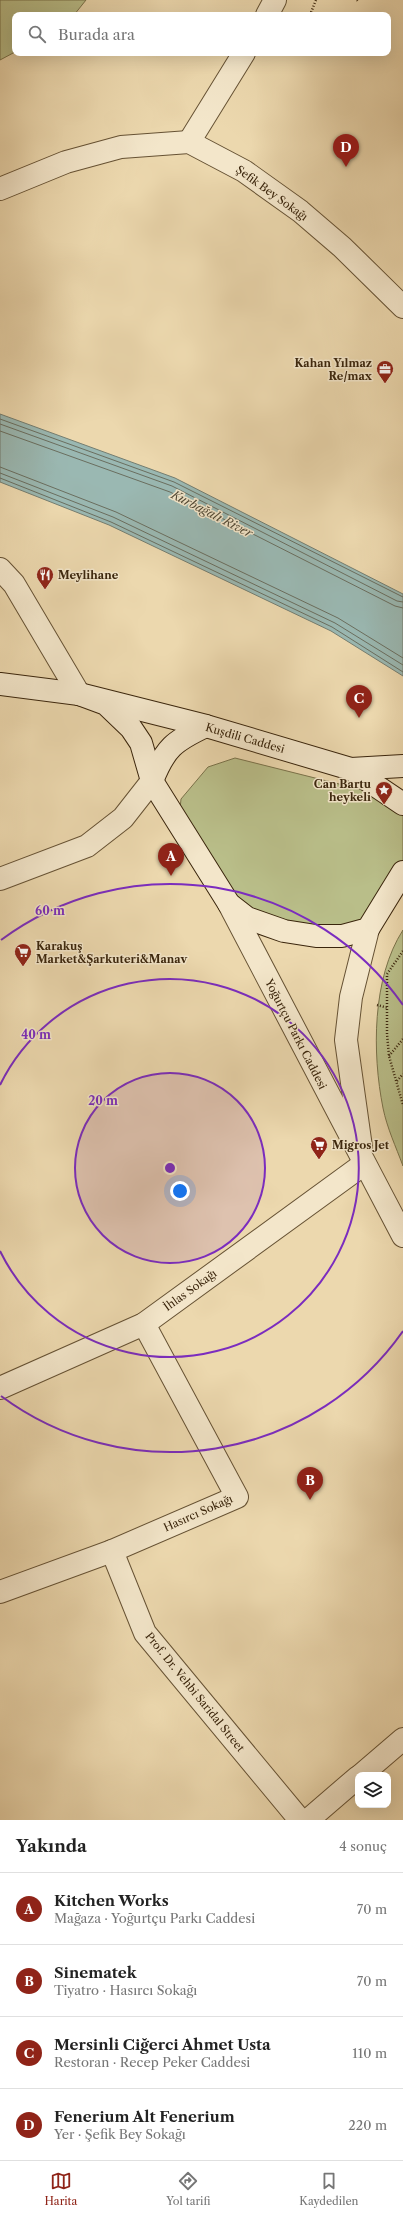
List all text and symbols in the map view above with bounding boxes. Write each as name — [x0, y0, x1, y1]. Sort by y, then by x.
search box — [12, 12, 391, 56]
icon: search — [26, 23, 48, 45]
text: Burada ara — [58, 25, 135, 44]
pin: D — [333, 134, 359, 167]
street label: Şefik Bey Sokağı — [233, 162, 311, 224]
place label: Kahan Yılmaz Re/max — [294, 356, 373, 383]
office icon: Kahan Yılmaz Re/max — [375, 359, 395, 384]
water label: Kurbağalı River — [168, 486, 256, 541]
restaurant icon: Meylihane — [35, 565, 55, 590]
place label: Meylihane — [58, 568, 119, 582]
pin: C — [346, 685, 372, 718]
street label: Kuşdili Caddesi — [204, 720, 287, 756]
place label: Can Bartu heykeli — [314, 777, 372, 804]
place icon: Can Bartu heykeli — [374, 780, 394, 805]
pin: A — [158, 843, 184, 876]
text: 60 m — [35, 903, 65, 918]
place label: Karakuş Market&Şarkuteri&Manav — [36, 939, 187, 966]
supermarket icon: Karakuş Market&Şarkuteri&Manav — [13, 942, 33, 967]
street label: Yoğurtçu Parkı Caddesi — [262, 976, 330, 1092]
text: 40 m — [21, 1027, 51, 1042]
text: 20 m — [88, 1093, 118, 1108]
supermarket icon: Migros Jet — [309, 1135, 329, 1160]
place label: Migros Jet — [332, 1138, 390, 1152]
centre of rings — [163, 1161, 177, 1175]
your location — [170, 1181, 190, 1201]
street label: İhlas Sokağı — [160, 1265, 220, 1314]
pin: B — [297, 1467, 323, 1500]
street label: Hasırcı Sokağı — [161, 1491, 235, 1534]
street label: Prof. Dr. Vehbi Saridal Street — [142, 1629, 248, 1755]
map controls — [355, 1772, 391, 1808]
button: layers — [355, 1772, 391, 1808]
text: Yakında — [16, 1836, 87, 1856]
text: 4 sonuç — [339, 1838, 387, 1854]
text: Kitchen Works — [54, 1891, 169, 1910]
text: A — [24, 1901, 34, 1917]
text: 70 m — [357, 1901, 387, 1917]
text: Mağaza · Yoğurtçu Parkı Caddesi — [54, 1910, 255, 1926]
text: Sinematek — [54, 1963, 137, 1982]
text: B — [24, 1973, 34, 1989]
text: 70 m — [357, 1973, 387, 1989]
text: Tiyatro · Hasırcı Sokağı — [54, 1982, 197, 1998]
text: Mersinli Ciğerci Ahmet Usta — [54, 2035, 271, 2054]
text: C — [24, 2045, 34, 2061]
text: 110 m — [352, 2045, 387, 2061]
text: Restoran · Recep Peker Caddesi — [54, 2054, 250, 2070]
text: Fenerium Alt Fenerium — [54, 2107, 235, 2126]
text: D — [23, 2117, 35, 2133]
text: 220 m — [348, 2117, 387, 2133]
text: Yer · Şefik Bey Sokağı — [54, 2126, 186, 2142]
tab: Harita — [44, 2170, 77, 2208]
tab: Yol tarifi — [166, 2170, 210, 2208]
tab: Kaydedilen — [299, 2170, 359, 2208]

